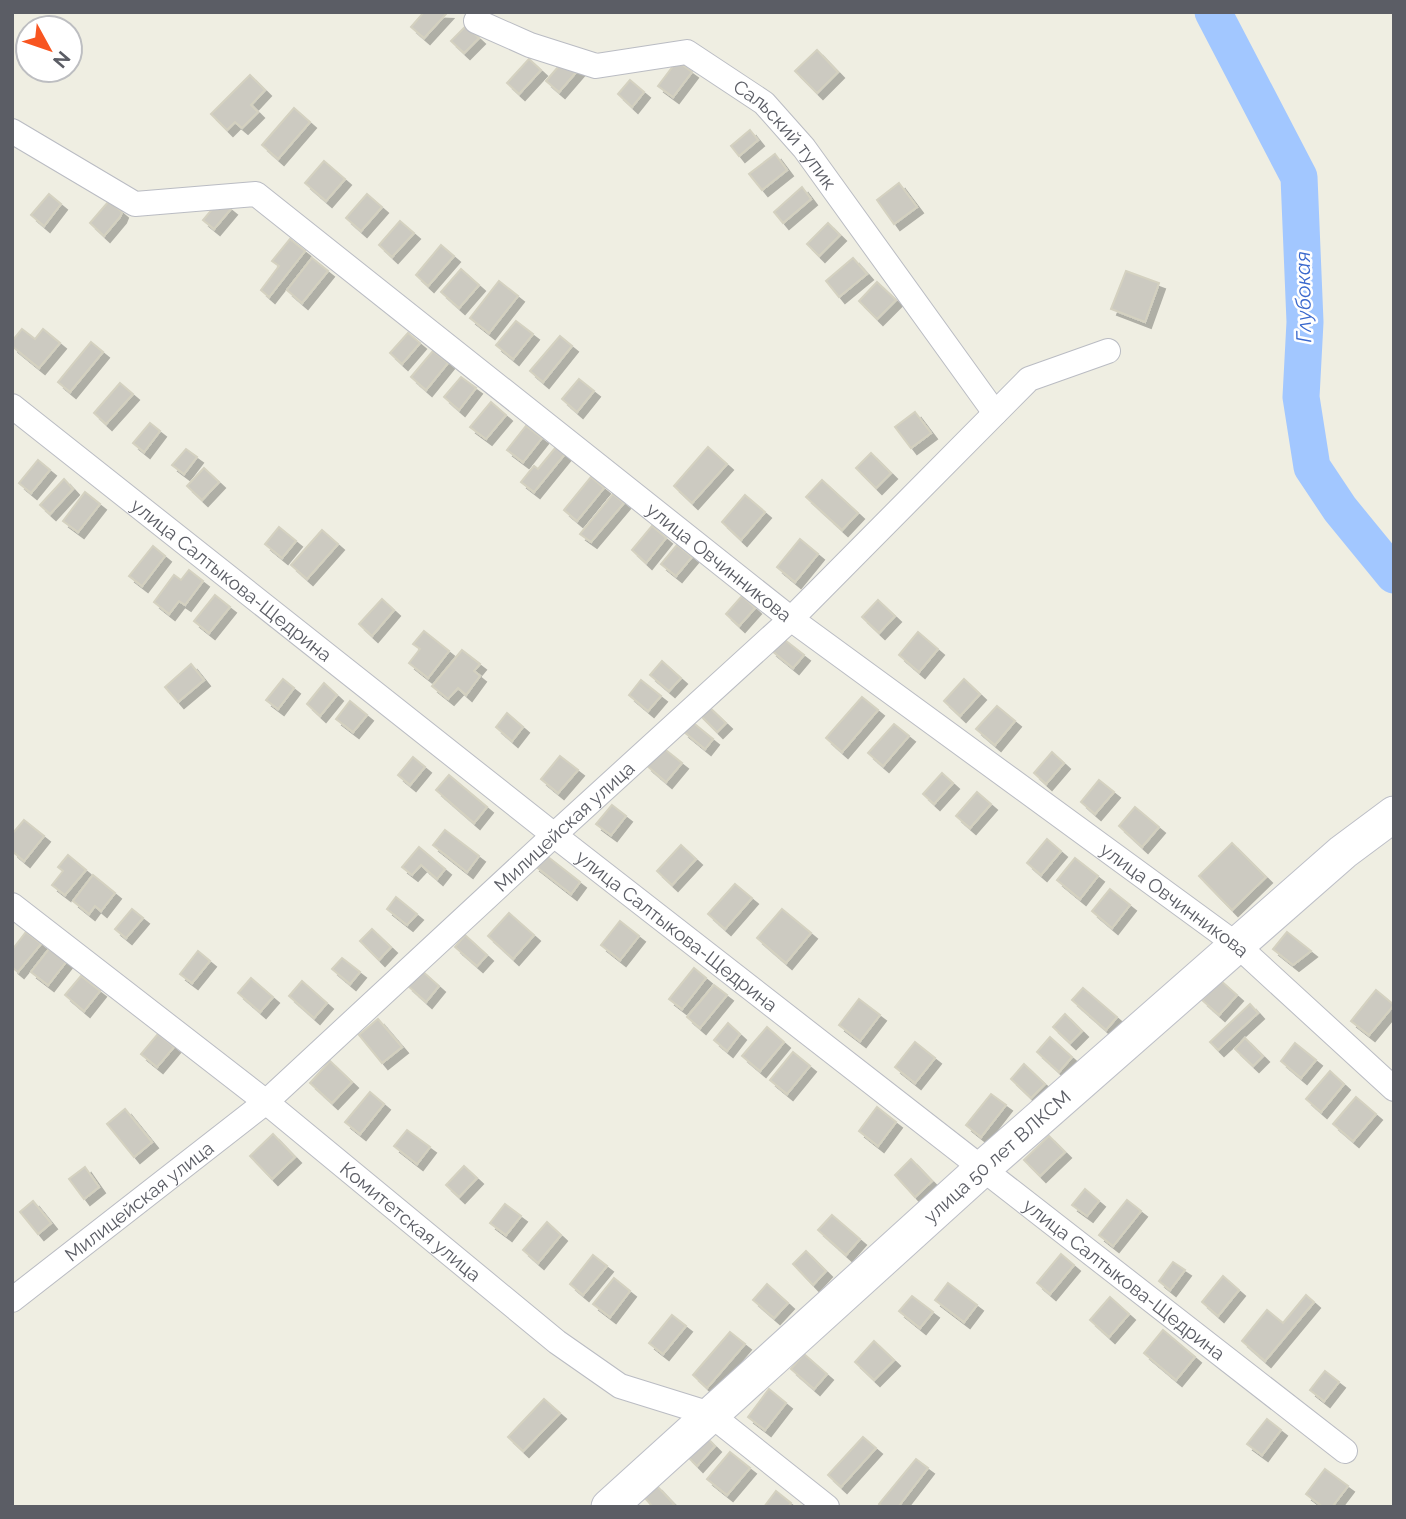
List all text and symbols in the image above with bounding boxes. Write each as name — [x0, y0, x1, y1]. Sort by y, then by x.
north arrow — [14, 14, 84, 84]
text: N — [49, 47, 75, 73]
street label: Сальский тупик — [729, 75, 841, 194]
water label: Глубокая — [1290, 251, 1316, 343]
street label: улица Салтыкова-Щедрина — [127, 494, 336, 666]
street label: улица Овчинникова — [642, 498, 796, 626]
street label: Милицейская улица — [489, 757, 638, 896]
street label: улица Овчинникова — [1096, 838, 1253, 961]
street label: улица Салтыкова-Щедрина — [572, 845, 782, 1016]
street label: улица 50 лет ВЛКСМ — [919, 1085, 1075, 1227]
street label: Милицейская улица — [60, 1136, 218, 1266]
street label: Комитетская улица — [336, 1157, 485, 1286]
street label: улица Салтыкова-Щедрина — [1019, 1194, 1229, 1364]

